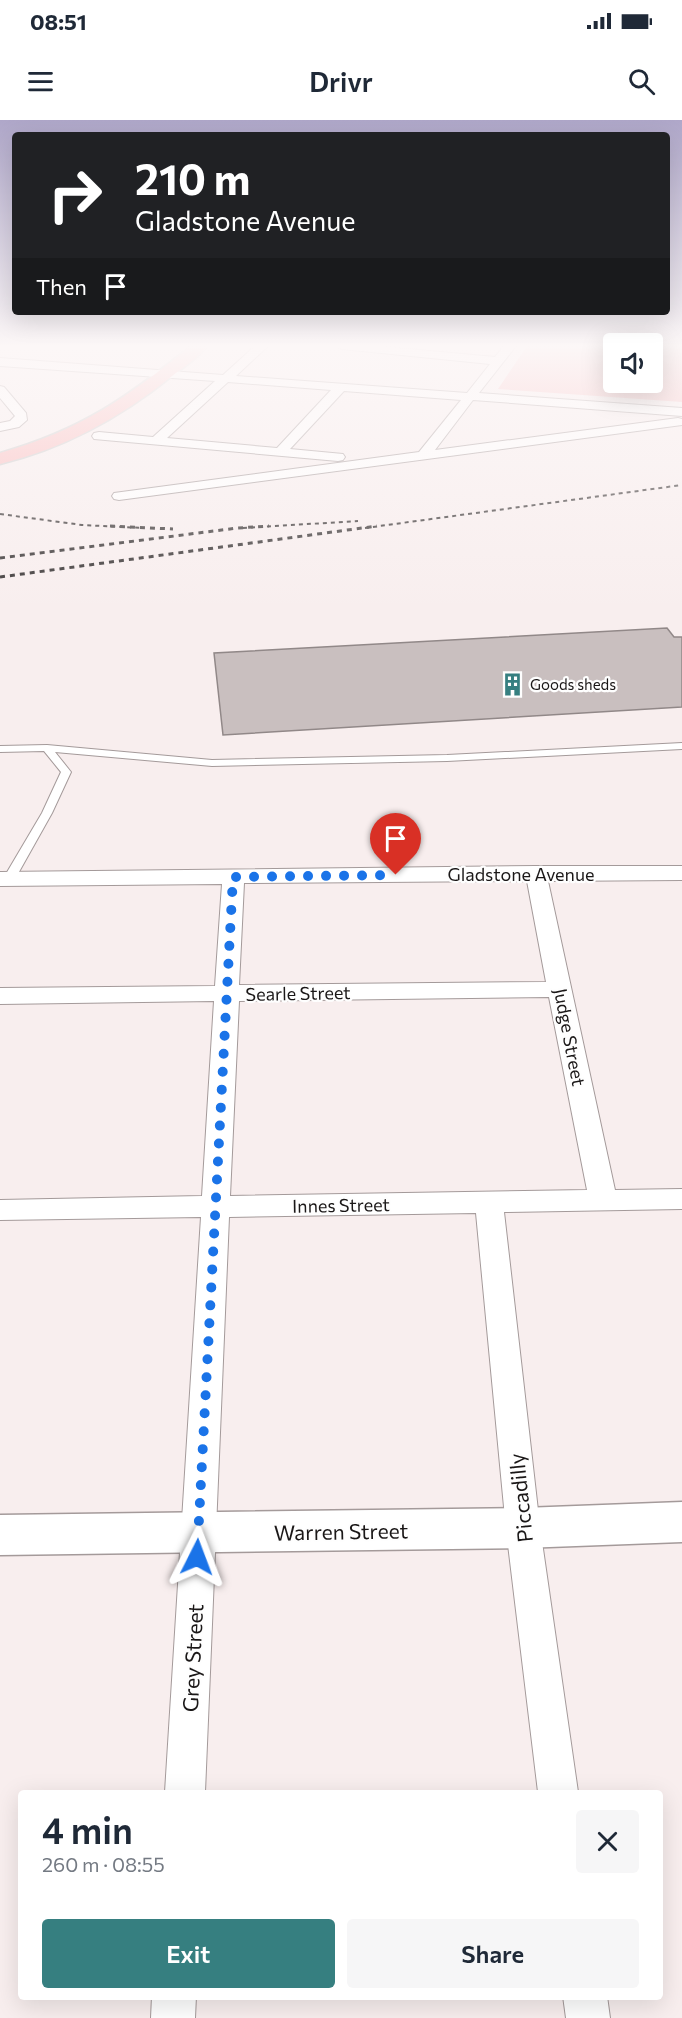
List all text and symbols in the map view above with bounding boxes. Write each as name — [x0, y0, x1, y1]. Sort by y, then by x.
text: 08:51 — [30, 8, 87, 35]
icon: menu — [24, 65, 57, 98]
text: Drivr — [309, 65, 373, 98]
icon: search — [625, 65, 658, 98]
text: 210 m — [135, 152, 250, 204]
icon: right — [36, 156, 114, 234]
text: Gladstone Avenue — [135, 204, 355, 237]
icon: arrive — [99, 270, 132, 303]
text: Then — [36, 273, 87, 300]
map controls — [603, 333, 663, 393]
button: sound — [603, 333, 663, 393]
building icon: Goods sheds — [499, 671, 525, 697]
place label: Goods sheds — [530, 675, 616, 693]
pin — [370, 813, 421, 875]
icon: arrive — [379, 822, 412, 855]
street label: Gladstone Avenue — [448, 863, 594, 885]
street label: Searle Street — [245, 981, 351, 1005]
street label: Judge Street — [550, 986, 590, 1088]
street label: Innes Street — [292, 1193, 390, 1217]
street label: Piccadilly — [503, 1452, 537, 1544]
street label: Warren Street — [274, 1517, 408, 1545]
position arrow — [165, 1525, 229, 1589]
street label: Grey Street — [177, 1603, 207, 1713]
text: 4 min — [42, 1807, 133, 1851]
button: close — [576, 1810, 639, 1873]
text: 260 m · 08:55 — [42, 1852, 165, 1876]
button: Exit — [42, 1919, 335, 1988]
button: Share — [347, 1919, 639, 1988]

